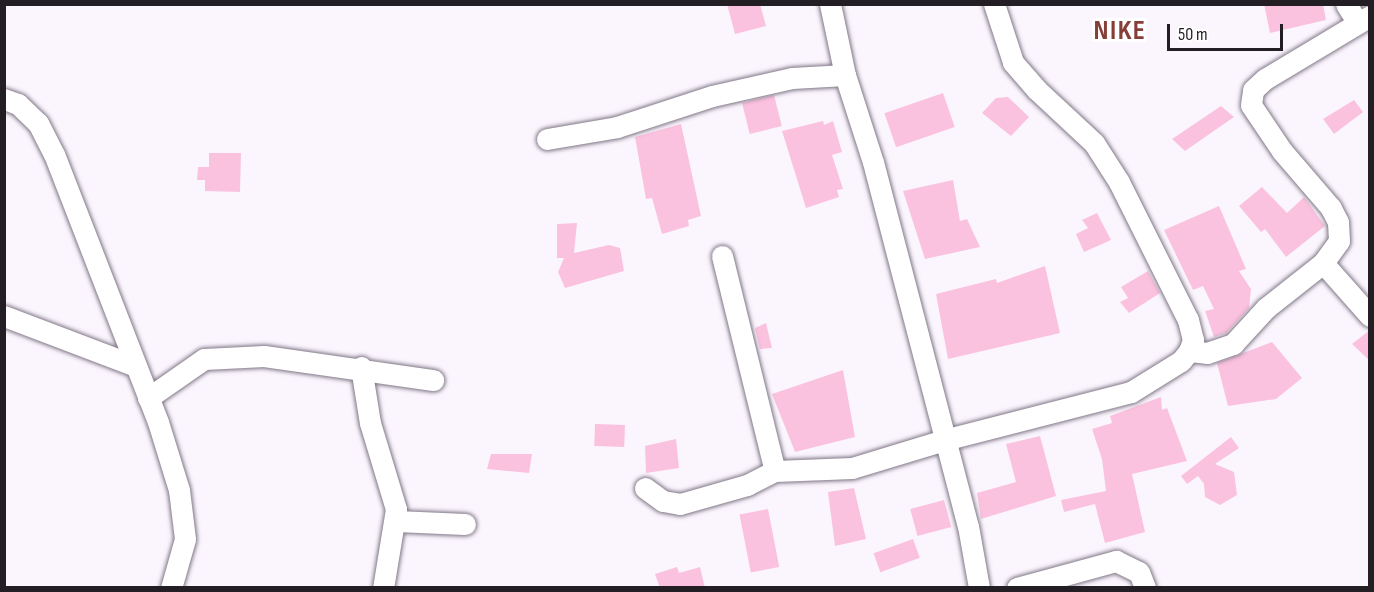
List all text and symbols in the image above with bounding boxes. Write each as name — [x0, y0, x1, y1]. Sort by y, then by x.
scale bar — [1170, 12, 1286, 50]
district label: NIKE — [1093, 14, 1147, 48]
text: 50 m — [1178, 24, 1208, 45]

